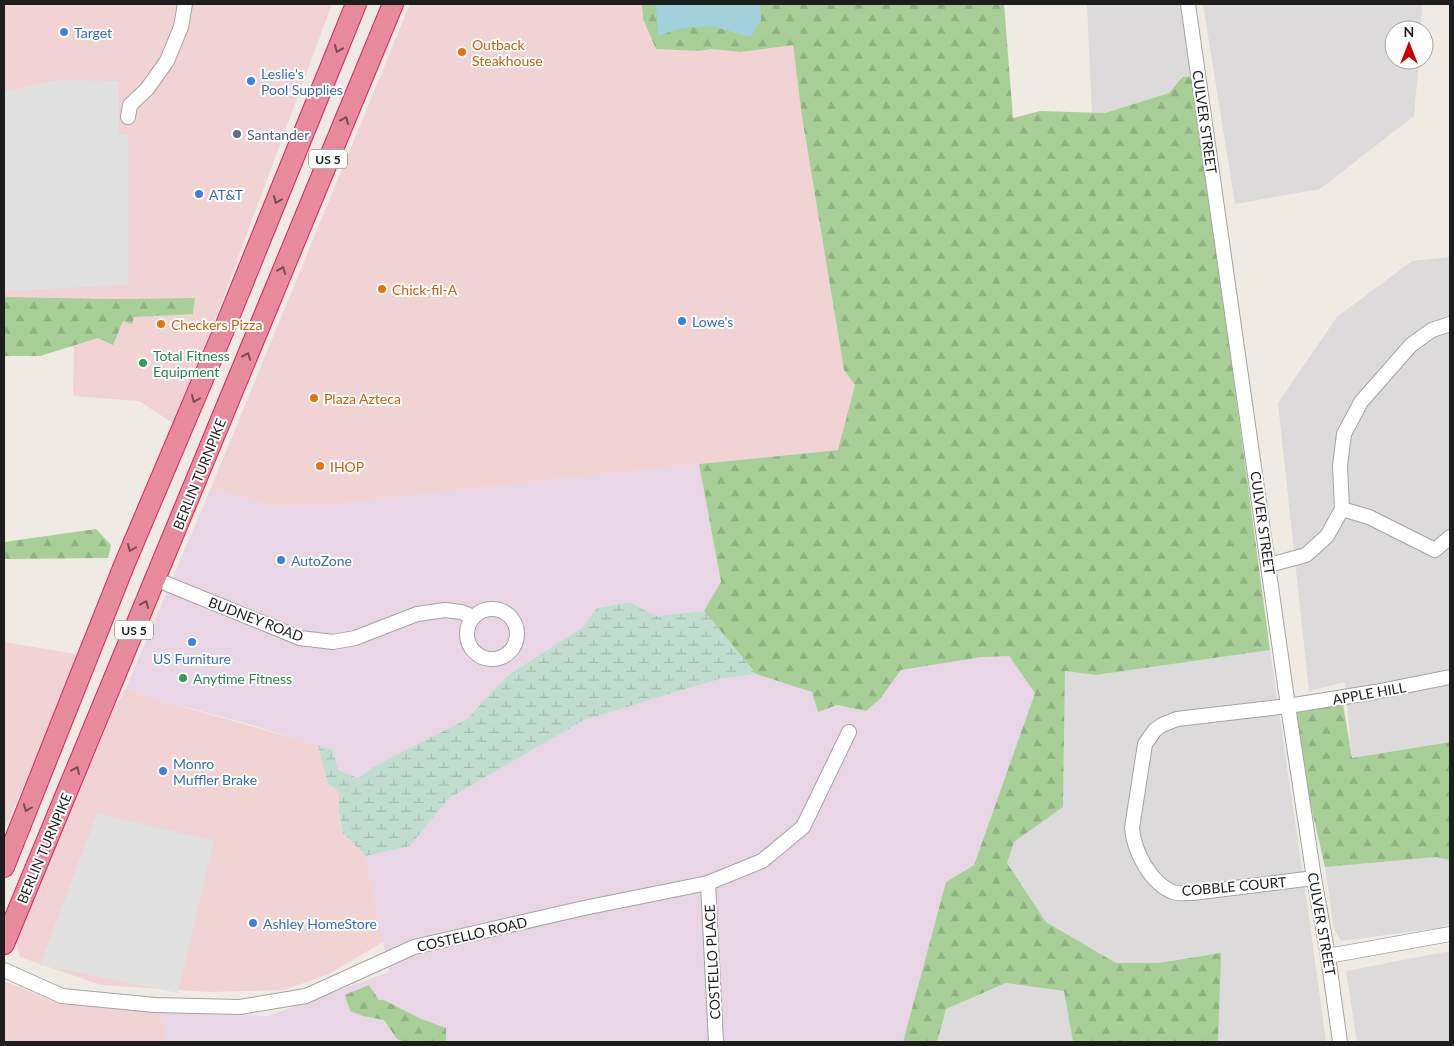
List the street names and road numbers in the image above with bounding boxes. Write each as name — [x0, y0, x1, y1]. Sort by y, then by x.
street label: CULVER STREET — [1189, 69, 1221, 176]
road number: US 5 — [309, 150, 347, 168]
street label: BERLIN TURNPIKE — [169, 416, 229, 532]
street label: CULVER STREET — [1247, 470, 1279, 577]
street label: BUDNEY ROAD — [206, 593, 306, 645]
road number: US 5 — [115, 620, 153, 640]
street label: APPLE HILL — [1331, 678, 1407, 708]
street label: BERLIN TURNPIKE — [13, 790, 75, 906]
street label: CULVER STREET — [1305, 871, 1340, 978]
street label: COBBLE COURT — [1181, 873, 1288, 899]
street label: COSTELLO PLACE — [700, 904, 724, 1020]
street label: COSTELLO ROAD — [415, 913, 529, 955]

